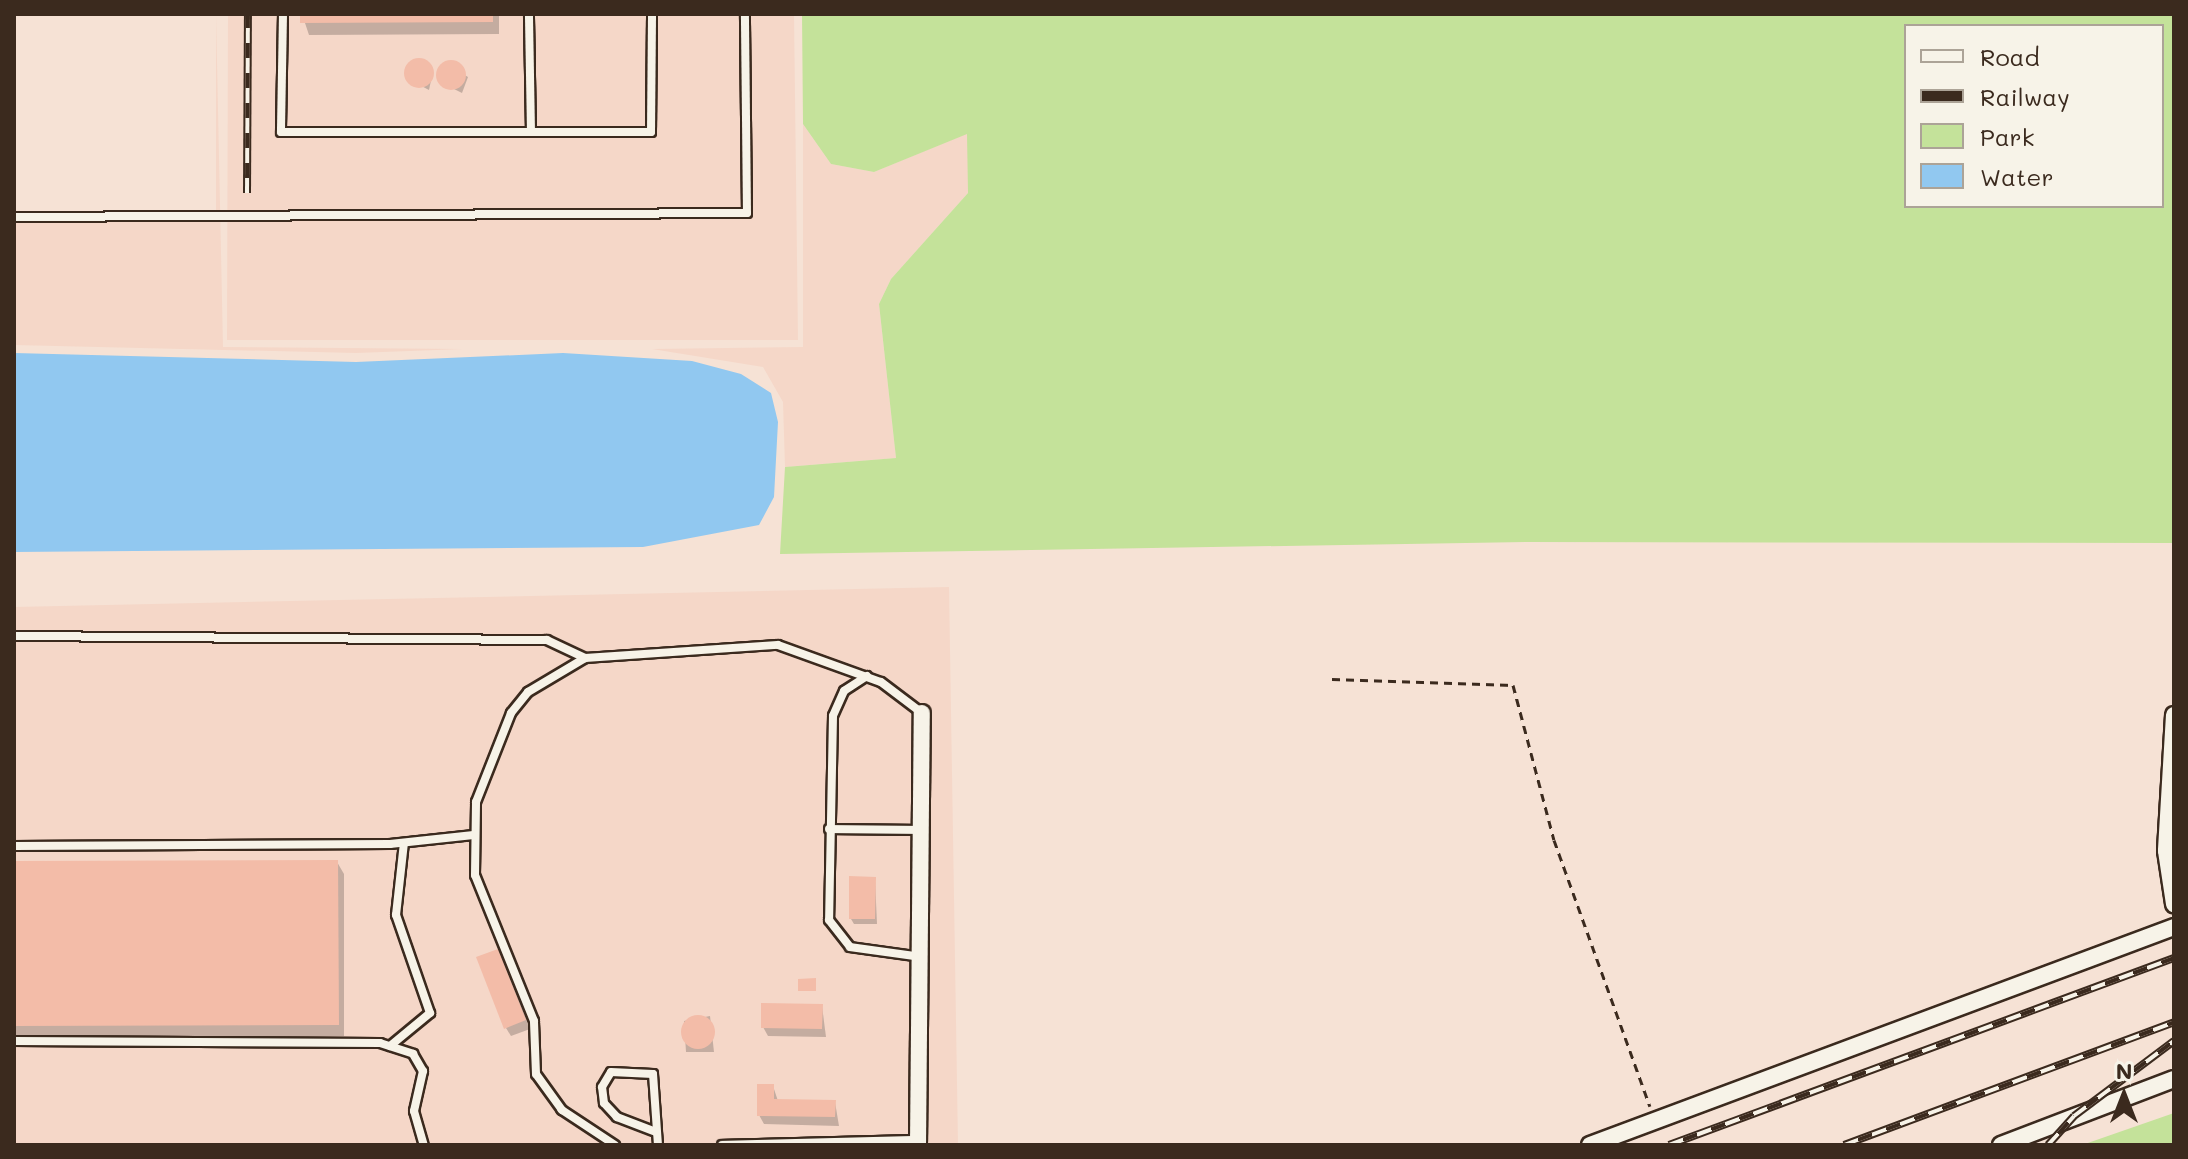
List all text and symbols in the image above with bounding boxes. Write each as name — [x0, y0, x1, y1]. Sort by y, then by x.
legend — [1904, 24, 2164, 208]
text: Road — [1980, 41, 2040, 72]
text: Railway — [1980, 81, 2070, 112]
text: Park — [1980, 121, 2034, 152]
text: Water — [1980, 161, 2054, 192]
north arrow — [2084, 1055, 2164, 1135]
text: N — [2116, 1056, 2132, 1085]

